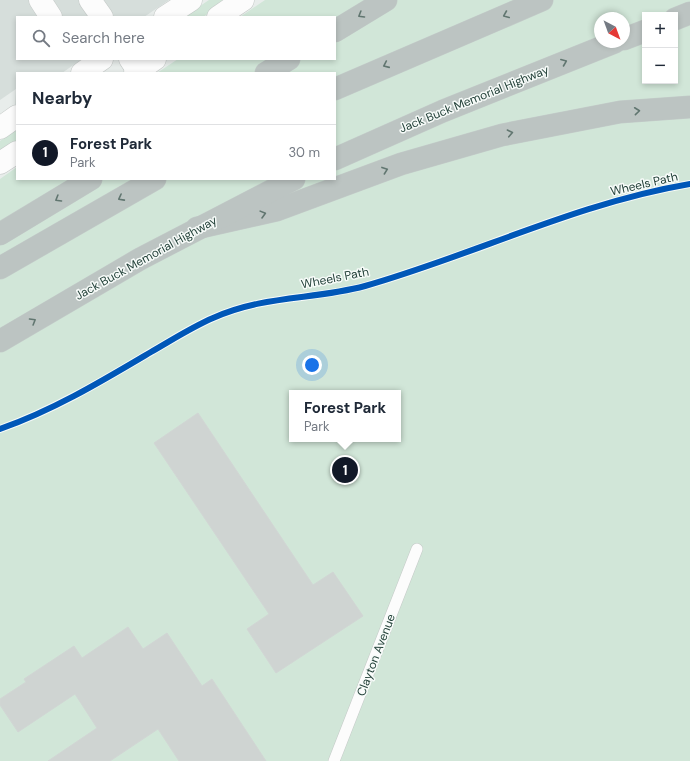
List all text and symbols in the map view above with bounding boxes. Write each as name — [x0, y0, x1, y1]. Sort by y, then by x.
one-way arrow — [502, 10, 509, 18]
one-way arrow — [358, 11, 365, 18]
north arrow — [594, 12, 630, 48]
map controls — [642, 12, 678, 84]
button: + — [642, 12, 678, 48]
search box — [16, 16, 336, 60]
icon: search — [30, 27, 52, 49]
text: Search here — [62, 28, 145, 48]
button: − — [642, 48, 678, 84]
one-way arrow — [561, 58, 568, 66]
one-way arrow — [382, 61, 389, 69]
street label: Jack Buck Memorial Highway — [397, 62, 551, 136]
text: Nearby — [32, 87, 92, 109]
one-way arrow — [634, 106, 641, 115]
one-way arrow — [506, 130, 513, 138]
text: Forest Park — [70, 134, 152, 154]
text: 1 — [43, 144, 47, 161]
text: 30 m — [288, 144, 320, 161]
text: Park — [70, 154, 96, 171]
one-way arrow — [381, 167, 388, 175]
street label: Wheels Path — [609, 168, 679, 200]
one-way arrow — [118, 193, 125, 200]
one-way arrow — [55, 195, 62, 202]
one-way arrow — [259, 210, 266, 219]
street label: Jack Buck Memorial Highway — [72, 212, 220, 304]
street label: Wheels Path — [300, 264, 370, 292]
one-way arrow — [29, 319, 36, 326]
your location — [302, 355, 322, 375]
popup — [289, 390, 401, 442]
text: Forest Park — [304, 398, 386, 418]
text: Park — [304, 418, 330, 435]
pin: 1 — [332, 455, 358, 485]
street label: Clayton Avenue — [353, 611, 399, 698]

